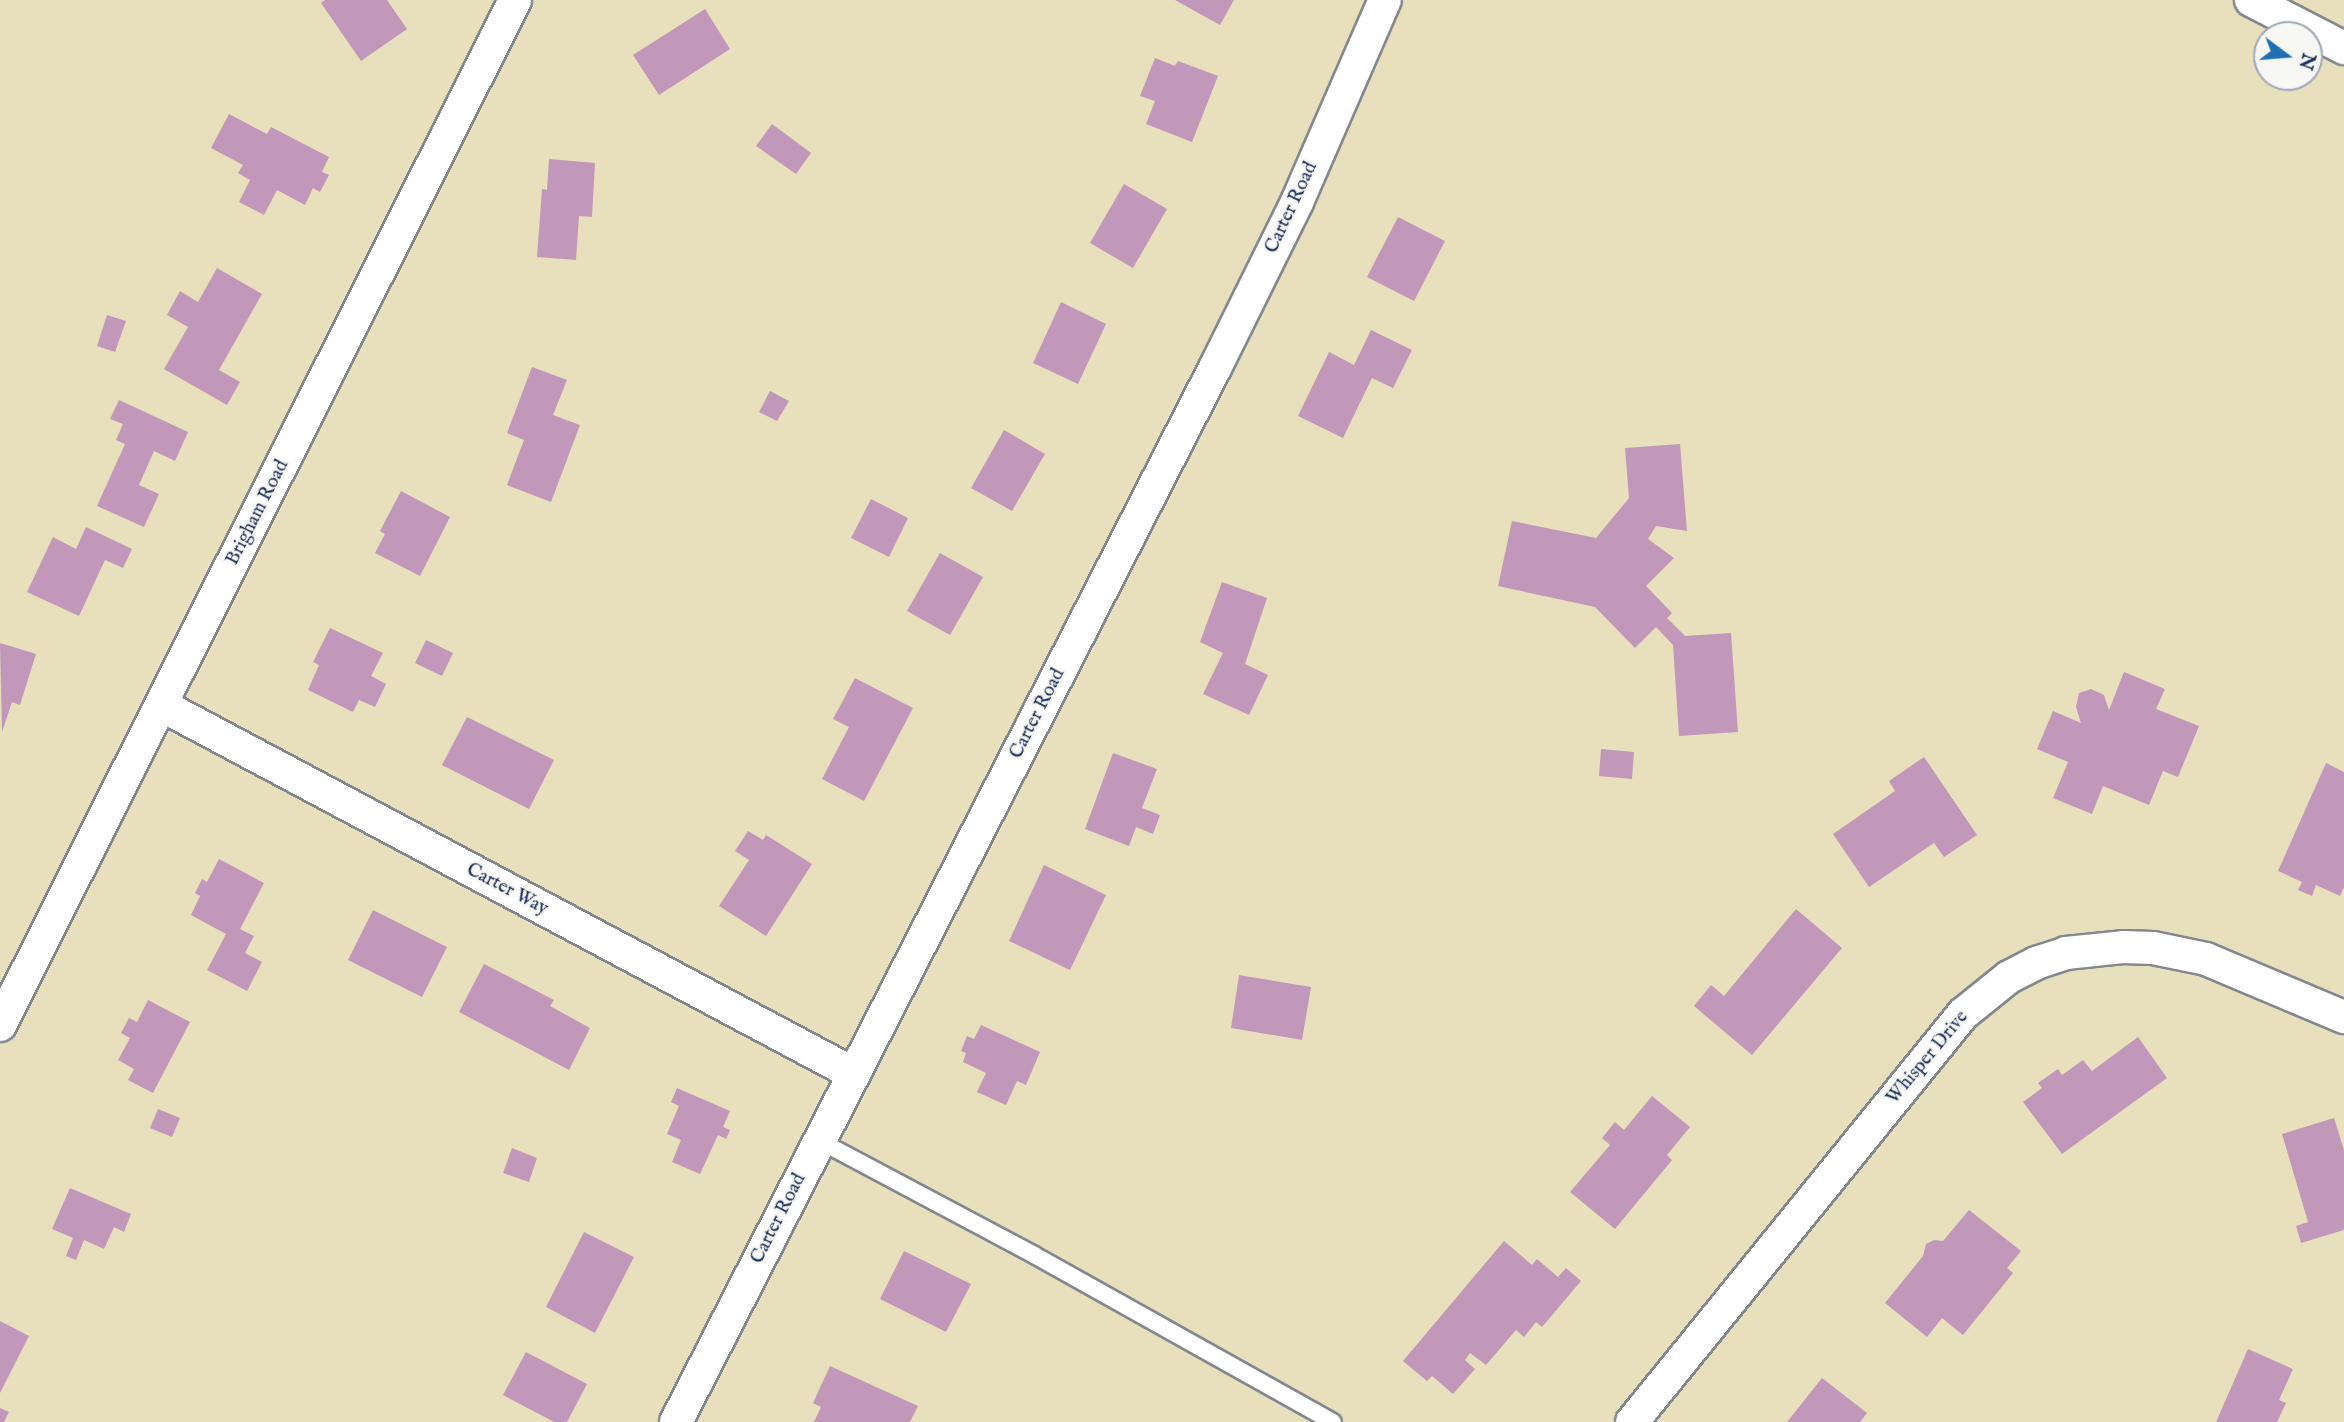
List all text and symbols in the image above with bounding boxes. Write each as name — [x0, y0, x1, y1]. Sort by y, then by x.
north arrow — [2253, 21, 2323, 91]
text: N — [2292, 50, 2320, 72]
street label: Carter Road — [1261, 159, 1323, 257]
street label: Brigham Road — [222, 457, 294, 569]
street label: Carter Road — [1006, 665, 1070, 763]
street label: Carter Way — [462, 859, 552, 921]
street label: Whisper Drive — [1882, 1007, 1974, 1109]
street label: Carter Road — [747, 1170, 811, 1268]

